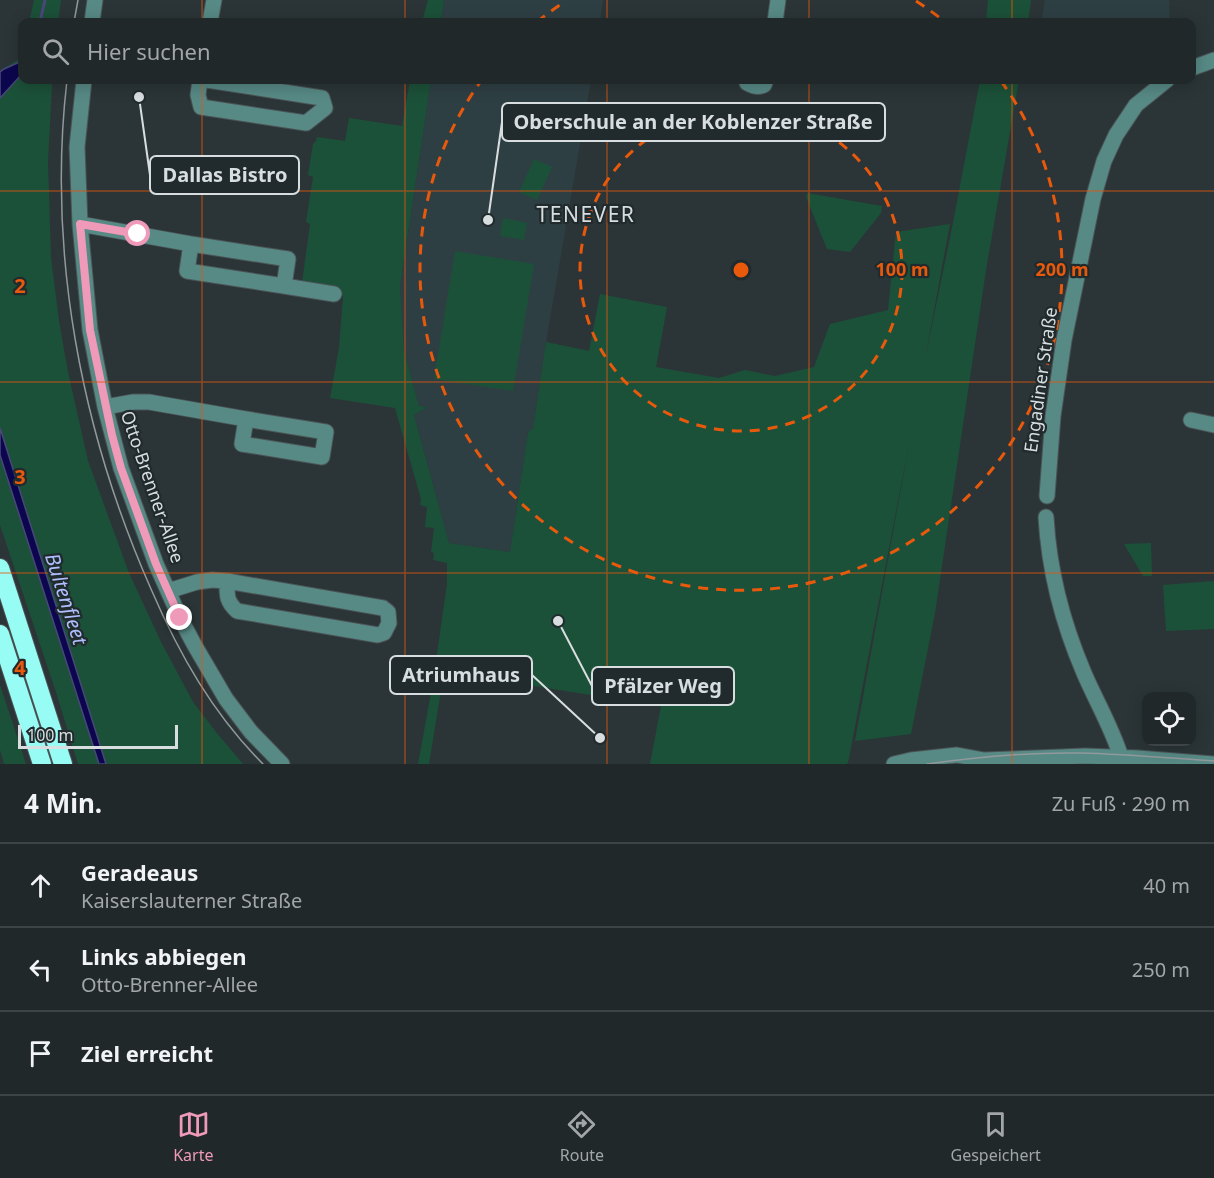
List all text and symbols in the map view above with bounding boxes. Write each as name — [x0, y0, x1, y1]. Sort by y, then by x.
search box — [18, 18, 1196, 84]
icon: search — [39, 35, 72, 68]
text: Hier suchen — [87, 36, 211, 66]
callout: Oberschule an der Koblenzer Straße — [502, 103, 885, 141]
text: Oberschule an der Koblenzer Straße — [513, 108, 873, 135]
callout: Dallas Bistro — [150, 156, 299, 194]
text: Dallas Bistro — [163, 161, 287, 188]
district label: TENEVER — [537, 200, 635, 228]
route start — [124, 220, 150, 246]
text: 100 m — [875, 257, 929, 281]
text: 200 m — [1035, 257, 1089, 281]
centre of rings — [731, 260, 751, 280]
text: 2 — [14, 272, 26, 299]
street label: Engadiner Straße — [1018, 306, 1062, 454]
street label: Otto-Brenner-Allee — [116, 407, 190, 566]
text: 3 — [14, 463, 26, 490]
water label: Bultenfleet — [39, 549, 94, 650]
route end — [166, 604, 192, 630]
text: 4 — [14, 654, 26, 681]
callout: Atriumhaus — [390, 656, 532, 694]
text: Atriumhaus — [402, 661, 520, 688]
callout: Pfälzer Weg — [592, 667, 734, 705]
text: Pfälzer Weg — [604, 672, 722, 699]
map controls — [1142, 692, 1196, 746]
button: locate — [1142, 692, 1196, 746]
scale bar — [18, 722, 178, 750]
text: 100 m — [27, 724, 74, 746]
text: 4 Min. — [24, 785, 102, 821]
text: Zu Fuß · 290 m — [1052, 790, 1190, 817]
text: Geradeaus — [81, 857, 198, 887]
icon: ahead — [24, 869, 57, 902]
text: 40 m — [1143, 872, 1190, 899]
text: Kaiserslauterner Straße — [81, 887, 302, 914]
text: Links abbiegen — [81, 941, 247, 971]
icon: left — [24, 953, 57, 986]
text: 250 m — [1132, 956, 1190, 983]
text: Otto-Brenner-Allee — [81, 971, 258, 998]
icon: arrive — [24, 1037, 57, 1070]
text: Ziel erreicht — [81, 1038, 213, 1068]
tab: Karte — [173, 1108, 213, 1166]
tab: Route — [560, 1108, 604, 1166]
tab: Gespeichert — [950, 1108, 1041, 1166]

